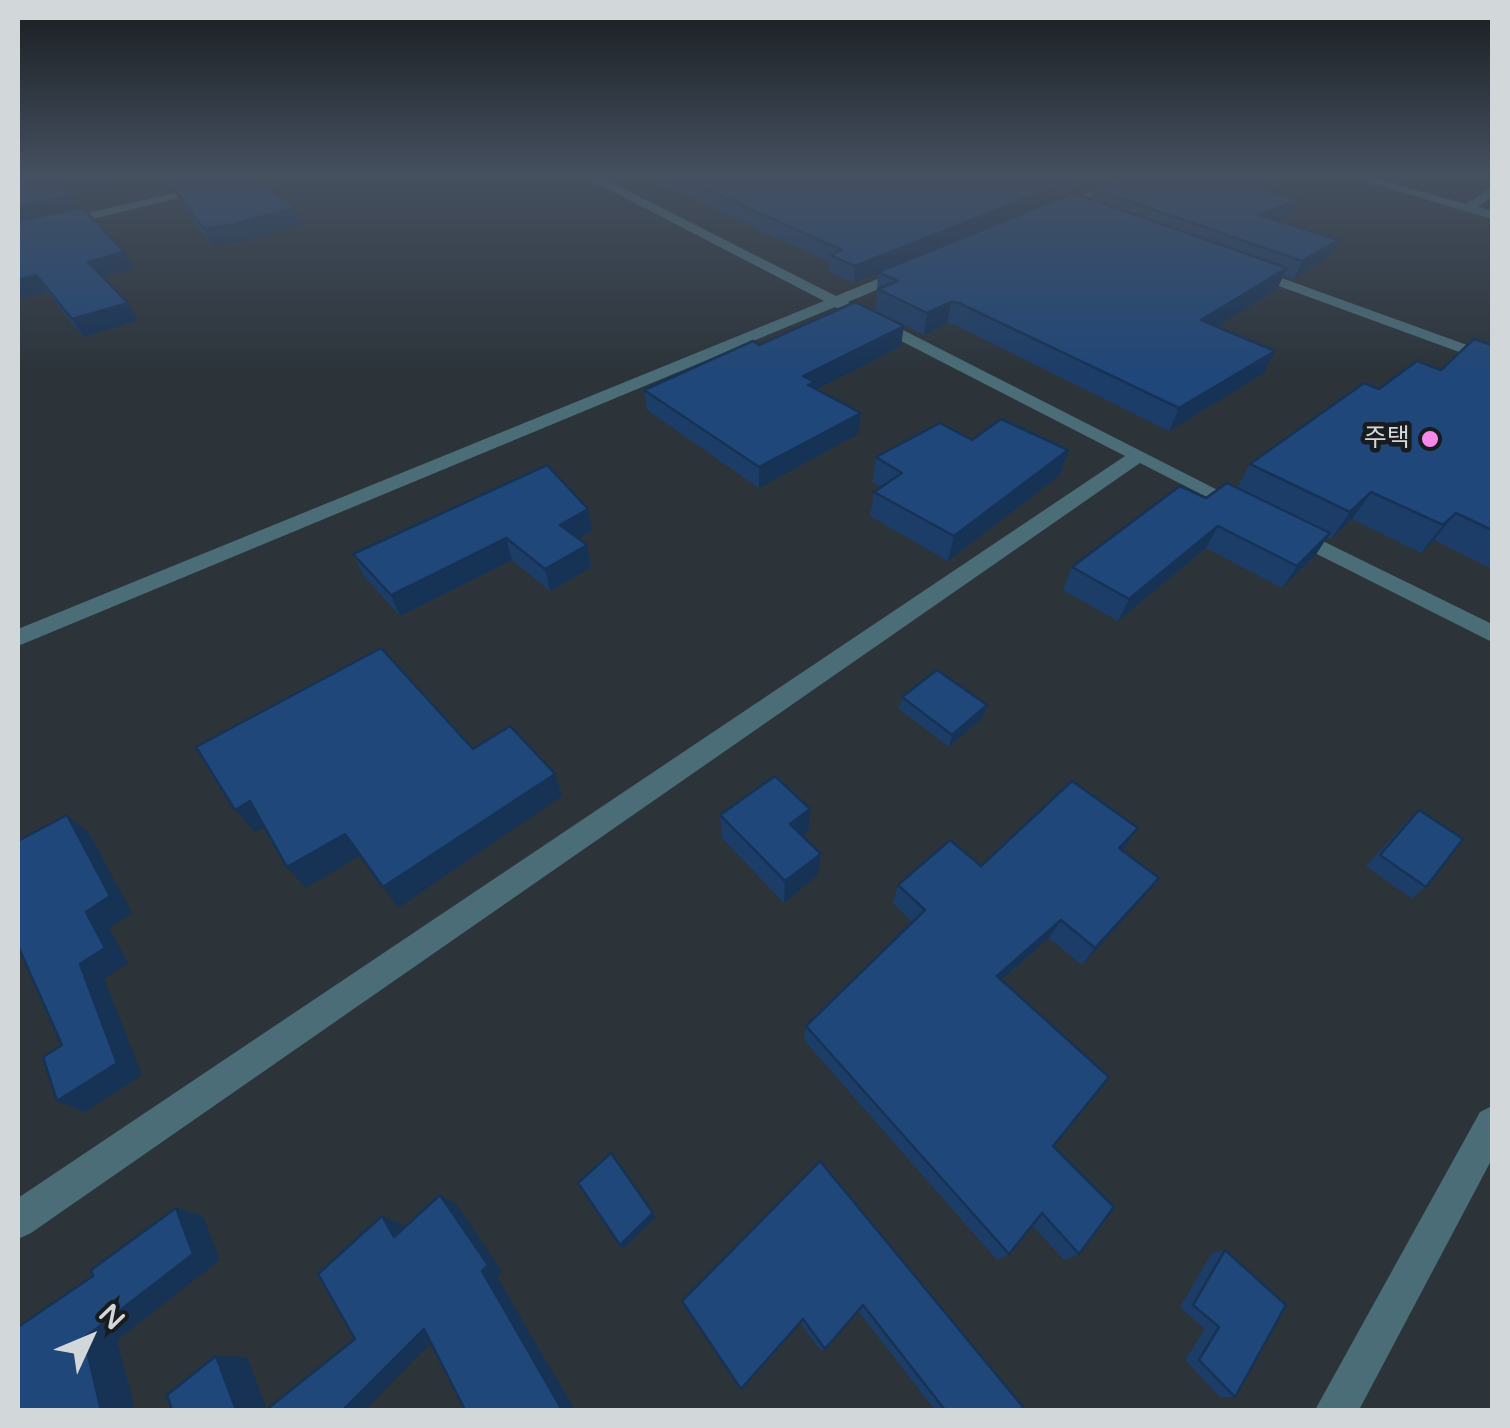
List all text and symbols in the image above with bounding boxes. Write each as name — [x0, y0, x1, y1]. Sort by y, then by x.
place label: 주택 — [1364, 424, 1410, 454]
marker: 주택 — [1419, 428, 1441, 450]
north arrow — [40, 1288, 140, 1388]
text: N — [92, 1297, 132, 1337]

